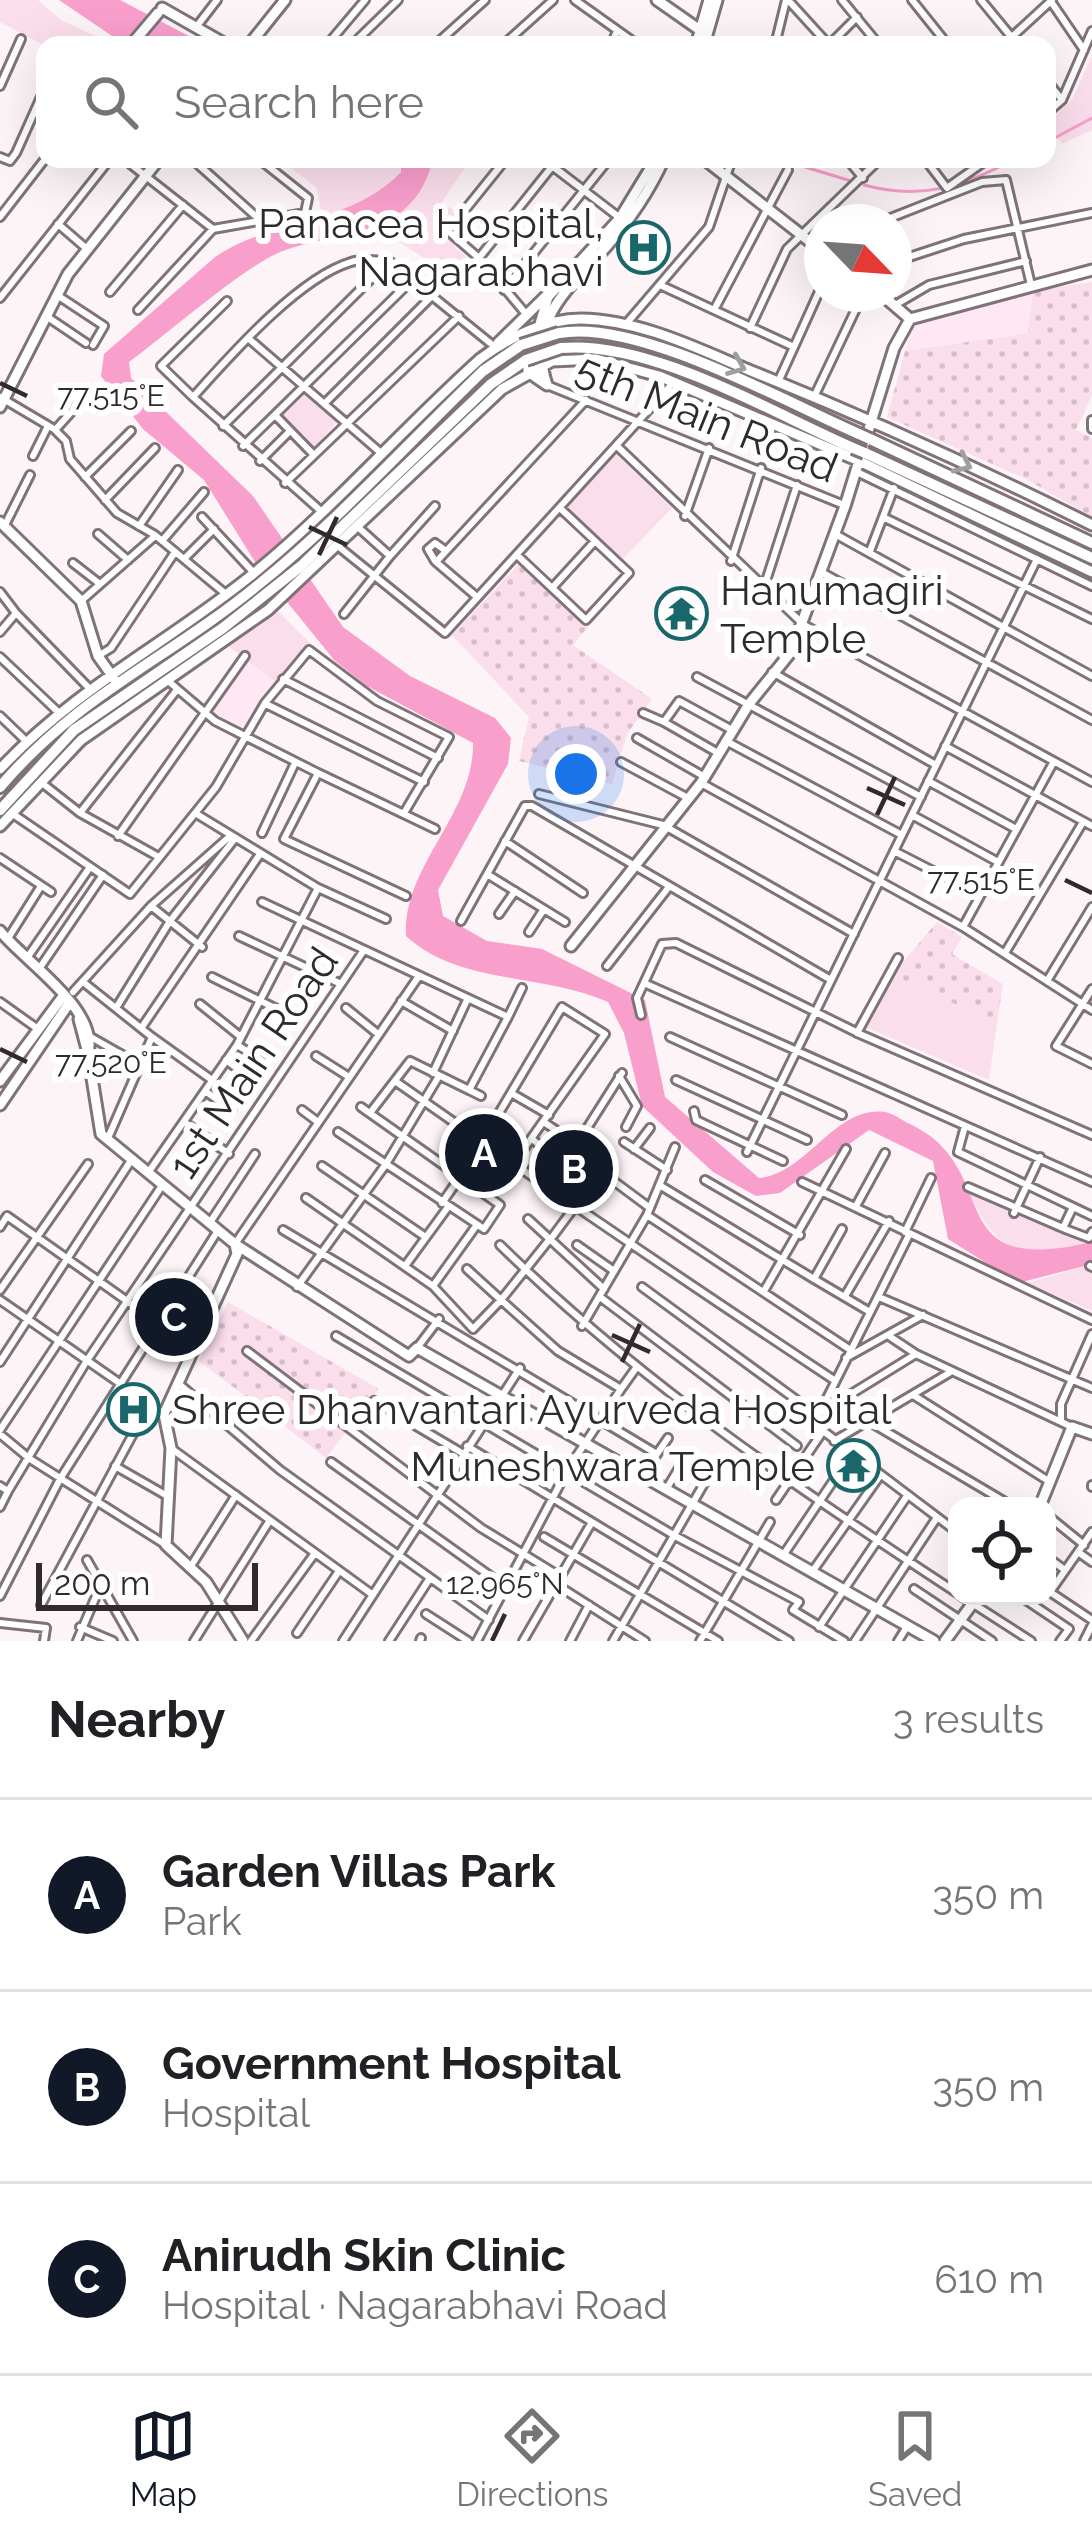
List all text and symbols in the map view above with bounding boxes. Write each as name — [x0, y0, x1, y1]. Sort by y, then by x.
search box — [36, 36, 1056, 168]
icon: search — [78, 69, 144, 135]
text: Search here — [174, 76, 424, 129]
place label: Panacea Hospital, Nagarabhavi — [258, 199, 604, 296]
north arrow — [804, 204, 912, 312]
hospital icon: Panacea Hospital, Nagarabhavi — [615, 219, 671, 275]
street label: 5th Main Road — [570, 343, 844, 493]
one-way arrow — [726, 351, 747, 376]
text: 77.515°E — [57, 378, 165, 413]
one-way arrow — [951, 450, 972, 473]
place label: Hanumagiri Temple — [720, 566, 944, 663]
temple icon: Hanumagiri Temple — [653, 586, 709, 642]
your location — [546, 744, 606, 804]
text: 77.515°E — [927, 862, 1035, 897]
street label: 1st Main Road — [158, 938, 348, 1188]
text: 77.520°E — [55, 1045, 167, 1080]
pin: A — [445, 1108, 523, 1198]
pin: B — [535, 1124, 613, 1214]
pin: C — [135, 1272, 213, 1362]
hospital icon: Shree Dhanvantari Ayurveda Hospital — [105, 1381, 161, 1437]
place label: Shree Dhanvantari Ayurveda Hospital — [172, 1385, 892, 1434]
temple icon: Muneshwara Temple — [826, 1438, 882, 1494]
place label: Muneshwara Temple — [410, 1442, 815, 1491]
map controls — [948, 1497, 1056, 1605]
button: locate — [948, 1497, 1056, 1605]
scale bar — [36, 1557, 258, 1610]
text: 200 m — [54, 1564, 150, 1603]
text: 12.965°N — [446, 1566, 564, 1601]
text: Nearby — [48, 1689, 225, 1749]
text: 3 results — [893, 1696, 1044, 1742]
text: Garden Villas Park — [162, 1845, 555, 1898]
text: A — [74, 1872, 100, 1918]
text: 350 m — [932, 1872, 1044, 1918]
text: Park — [162, 1898, 242, 1944]
text: Government Hospital — [162, 2037, 621, 2090]
text: B — [74, 2064, 100, 2110]
text: 350 m — [932, 2064, 1044, 2110]
text: Hospital — [162, 2090, 310, 2136]
text: Anirudh Skin Clinic — [162, 2229, 566, 2282]
text: C — [74, 2256, 100, 2302]
text: 610 m — [934, 2256, 1044, 2302]
text: Hospital · Nagarabhavi Road — [162, 2282, 668, 2328]
tab: Map — [130, 2403, 197, 2514]
tab: Directions — [456, 2403, 609, 2514]
tab: Saved — [868, 2403, 962, 2514]

